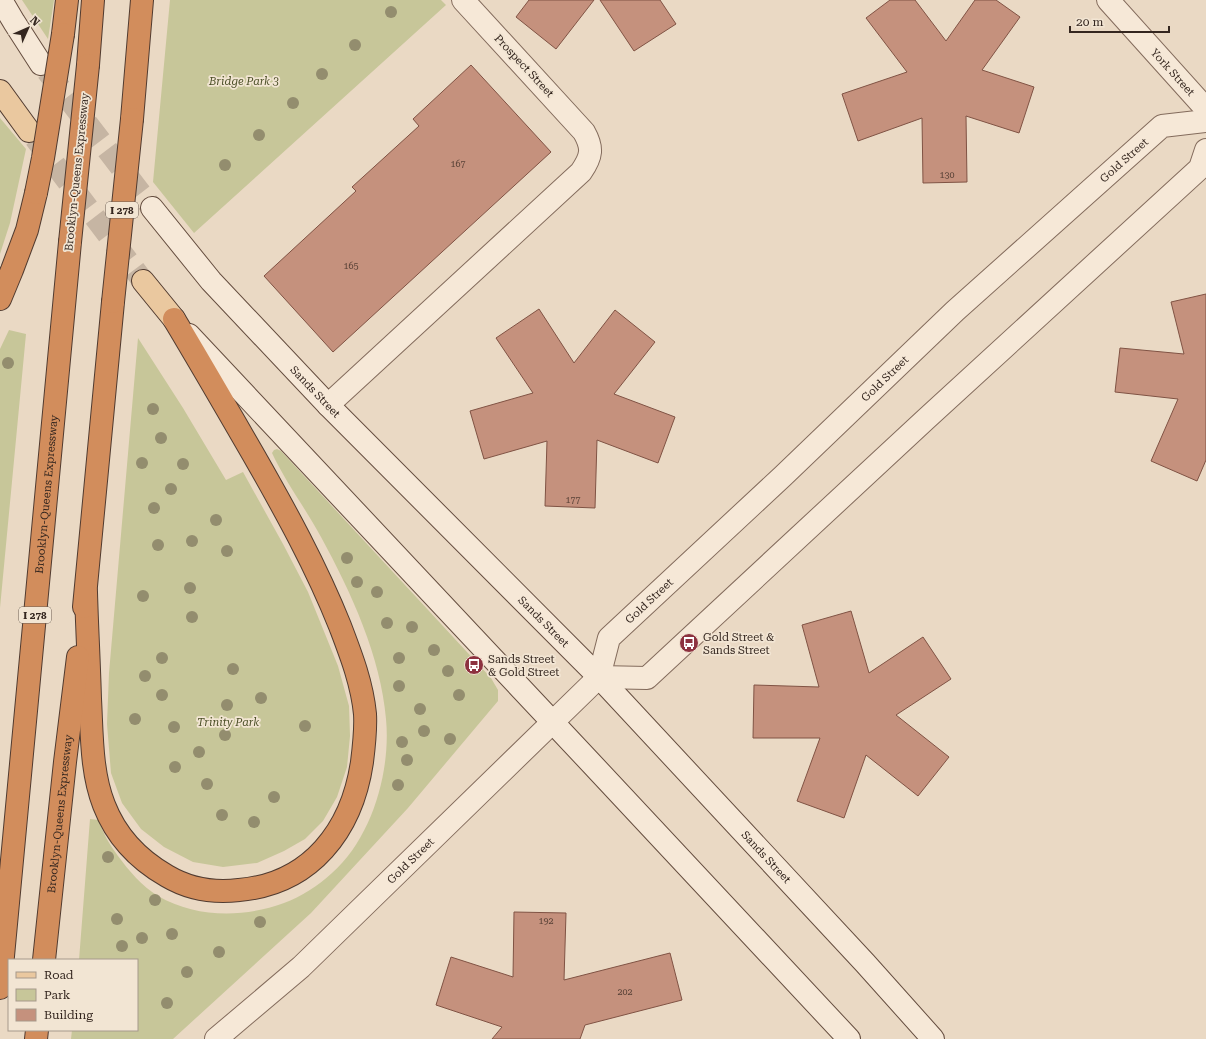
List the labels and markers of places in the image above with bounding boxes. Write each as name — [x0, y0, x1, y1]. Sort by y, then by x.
place label: Gold Street & Sands Street — [703, 631, 774, 657]
bus stop icon: Gold Street & Sands Street — [678, 632, 700, 654]
place label: Sands Street & Gold Street — [488, 653, 559, 679]
bus stop icon: Sands Street & Gold Street — [463, 654, 485, 676]

